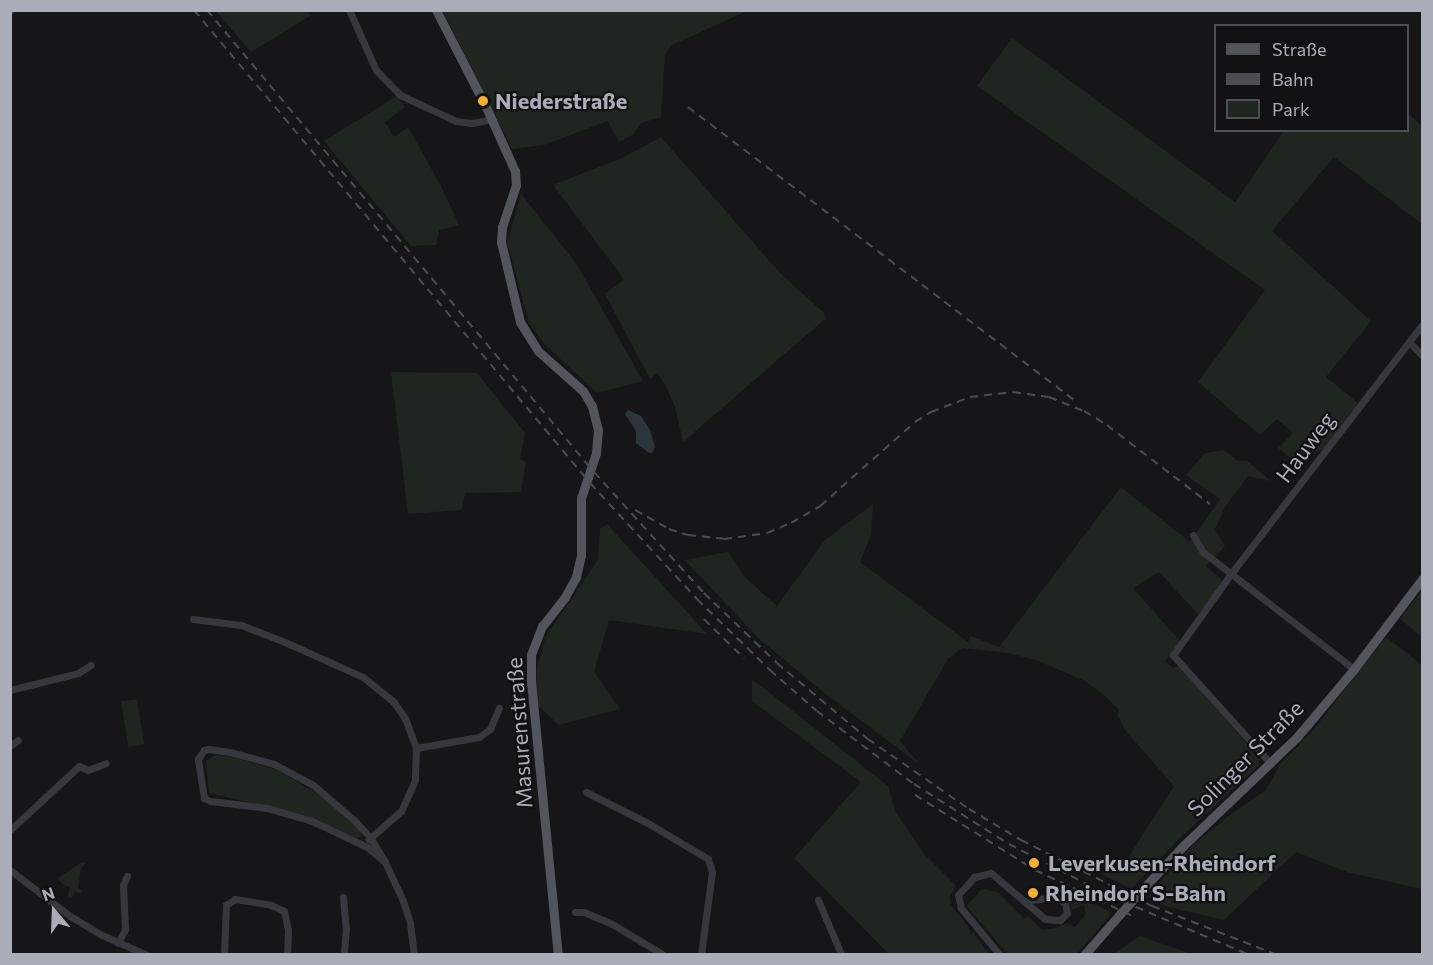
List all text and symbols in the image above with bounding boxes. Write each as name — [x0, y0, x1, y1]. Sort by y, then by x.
legend — [1214, 24, 1409, 132]
text: Straße — [1272, 38, 1327, 60]
text: Bahn — [1272, 68, 1314, 90]
place label: Niederstraße — [495, 88, 627, 114]
marker: Niederstraße — [476, 94, 490, 108]
text: Park — [1272, 98, 1310, 120]
street label: Hauweg — [1270, 407, 1340, 487]
street label: Masurenstraße — [501, 657, 537, 809]
street label: Solinger Straße — [1182, 695, 1308, 821]
place label: Leverkusen-Rheindorf — [1048, 850, 1276, 876]
marker: Leverkusen-Rheindorf — [1025, 854, 1043, 872]
place label: Rheindorf S-Bahn — [1045, 880, 1226, 906]
north arrow — [24, 881, 84, 941]
text: N — [39, 883, 57, 904]
marker: Rheindorf S-Bahn — [1026, 886, 1040, 900]

